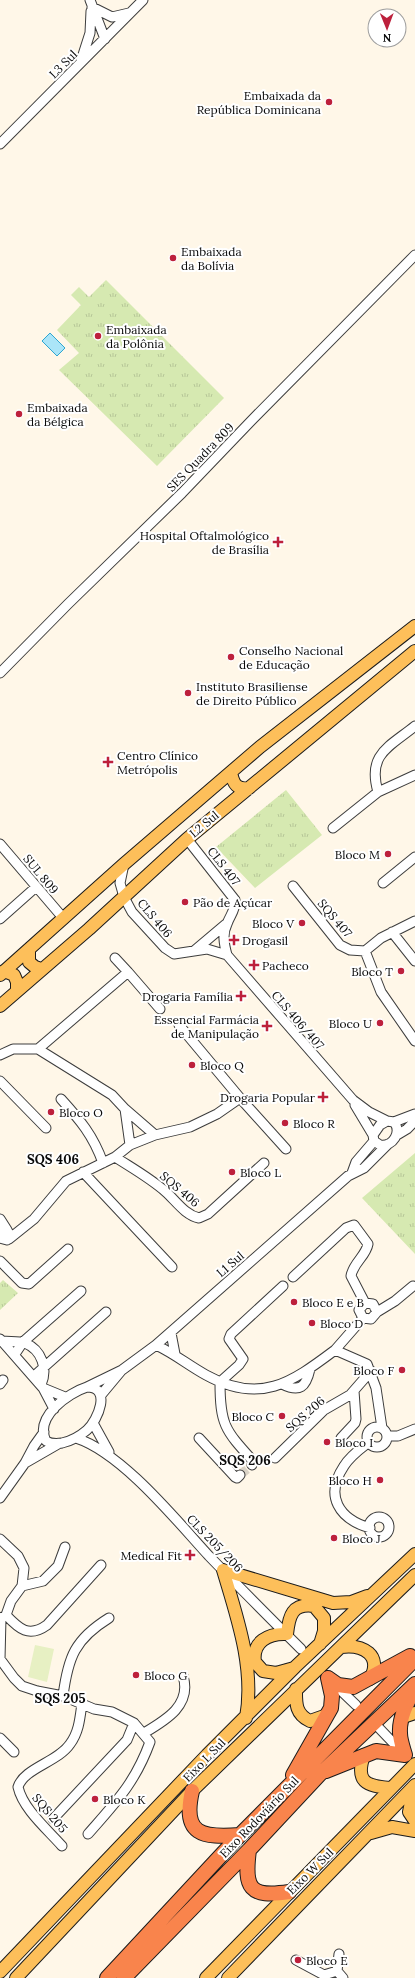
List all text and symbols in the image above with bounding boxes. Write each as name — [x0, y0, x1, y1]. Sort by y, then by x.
north arrow — [367, 8, 407, 48]
text: N — [382, 31, 392, 45]
street label: L3 Sul — [46, 47, 80, 81]
place label: Embaixada da República Dominicana — [197, 88, 321, 117]
marker: Embaixada da República Dominicana — [324, 97, 334, 107]
place label: Embaixada da Bolívia — [181, 244, 242, 273]
marker: Embaixada da Bolívia — [168, 253, 178, 263]
place label: Embaixada da Polônia — [106, 322, 167, 351]
marker: Embaixada da Polônia — [93, 331, 103, 341]
place label: Embaixada da Bélgica — [27, 400, 88, 429]
marker: Embaixada da Bélgica — [14, 409, 24, 419]
street label: SES Quadra 809 — [163, 419, 237, 495]
place label: Hospital Oftalmológico de Brasília — [140, 528, 269, 557]
marker: Hospital Oftalmológico de Brasília — [272, 536, 284, 548]
place label: Conselho Nacional de Educação — [239, 643, 343, 672]
marker: Conselho Nacional de Educação — [226, 652, 236, 662]
place label: Instituto Brasiliense de Direito Público — [196, 679, 308, 708]
marker: Instituto Brasiliense de Direito Público — [183, 688, 193, 698]
place label: Centro Clínico Metrópolis — [117, 748, 198, 777]
marker: Centro Clínico Metrópolis — [102, 756, 114, 768]
street label: L2 Sul — [186, 807, 222, 841]
street label: CLS 407 — [204, 844, 244, 889]
place label: Bloco M — [335, 847, 380, 862]
marker: Bloco M — [383, 849, 393, 859]
street label: SUL 809 — [20, 851, 62, 897]
street label: CLS 406 — [134, 895, 176, 941]
place label: Pão de Açúcar — [193, 895, 273, 910]
street label: SQS 407 — [315, 896, 356, 941]
marker: Pão de Açúcar — [180, 897, 190, 907]
place label: Bloco V — [252, 916, 295, 931]
marker: Bloco V — [297, 918, 307, 928]
place label: Drogasil — [242, 933, 288, 948]
marker: Drogasil — [229, 935, 239, 945]
place label: Pacheco — [262, 958, 309, 973]
marker: Pacheco — [249, 960, 259, 970]
place label: Bloco T — [351, 964, 393, 979]
marker: Bloco T — [396, 966, 406, 976]
street label: CLS 406/407 — [268, 988, 328, 1053]
place label: Drogaria Família — [142, 989, 233, 1004]
marker: Drogaria Família — [236, 991, 246, 1001]
place label: Essencial Farmácia de Manipulação — [154, 1012, 259, 1041]
place label: Bloco U — [329, 1016, 372, 1031]
marker: Bloco U — [375, 1018, 385, 1028]
marker: Essencial Farmácia de Manipulação — [262, 1021, 272, 1031]
place label: Bloco Q — [200, 1058, 244, 1073]
marker: Bloco Q — [187, 1060, 197, 1070]
place label: Drogaria Popular — [220, 1090, 316, 1105]
marker: Drogaria Popular — [318, 1092, 328, 1102]
place label: Bloco O — [59, 1105, 103, 1120]
marker: Bloco O — [46, 1107, 56, 1117]
place label: Bloco R — [293, 1116, 335, 1131]
marker: Bloco R — [280, 1118, 290, 1128]
district label: SQS 406 — [27, 1151, 79, 1168]
place label: Bloco L — [240, 1165, 281, 1180]
marker: Bloco L — [227, 1167, 237, 1177]
street label: SQS 406 — [157, 1168, 203, 1210]
street label: L1 Sul — [213, 1248, 247, 1280]
place label: Bloco E e B — [302, 1295, 364, 1310]
marker: Bloco E e B — [289, 1297, 299, 1307]
place label: Bloco D — [320, 1316, 363, 1331]
marker: Bloco D — [307, 1318, 317, 1328]
place label: Bloco F — [353, 1363, 394, 1378]
marker: Bloco F — [397, 1365, 407, 1375]
street label: SQS 206 — [282, 1393, 328, 1435]
place label: Bloco C — [231, 1409, 275, 1424]
marker: Bloco C — [277, 1411, 287, 1421]
place label: Bloco I — [335, 1435, 373, 1450]
marker: Bloco I — [322, 1437, 332, 1447]
district label: SQS 206 — [219, 1452, 271, 1469]
place label: Bloco H — [328, 1473, 372, 1488]
marker: Bloco H — [375, 1475, 385, 1485]
street label: CLS 205/206 — [183, 1511, 246, 1576]
place label: Bloco J — [342, 1531, 381, 1546]
marker: Bloco J — [329, 1533, 339, 1543]
place label: Medical Fit — [120, 1548, 182, 1563]
marker: Medical Fit — [185, 1550, 195, 1560]
place label: Bloco G — [144, 1668, 187, 1683]
marker: Bloco G — [131, 1670, 141, 1680]
district label: SQS 205 — [34, 1690, 86, 1707]
street label: Eixo L Sul — [180, 1735, 228, 1785]
street label: Eixo Rodoviário Sul — [216, 1773, 302, 1861]
street label: SQS 205 — [29, 1790, 71, 1836]
place label: Bloco K — [103, 1792, 146, 1807]
marker: Bloco K — [90, 1794, 100, 1804]
street label: Eixo W Sul — [284, 1845, 336, 1897]
place label: Bloco E — [306, 1953, 348, 1968]
marker: Bloco E — [293, 1955, 303, 1965]

